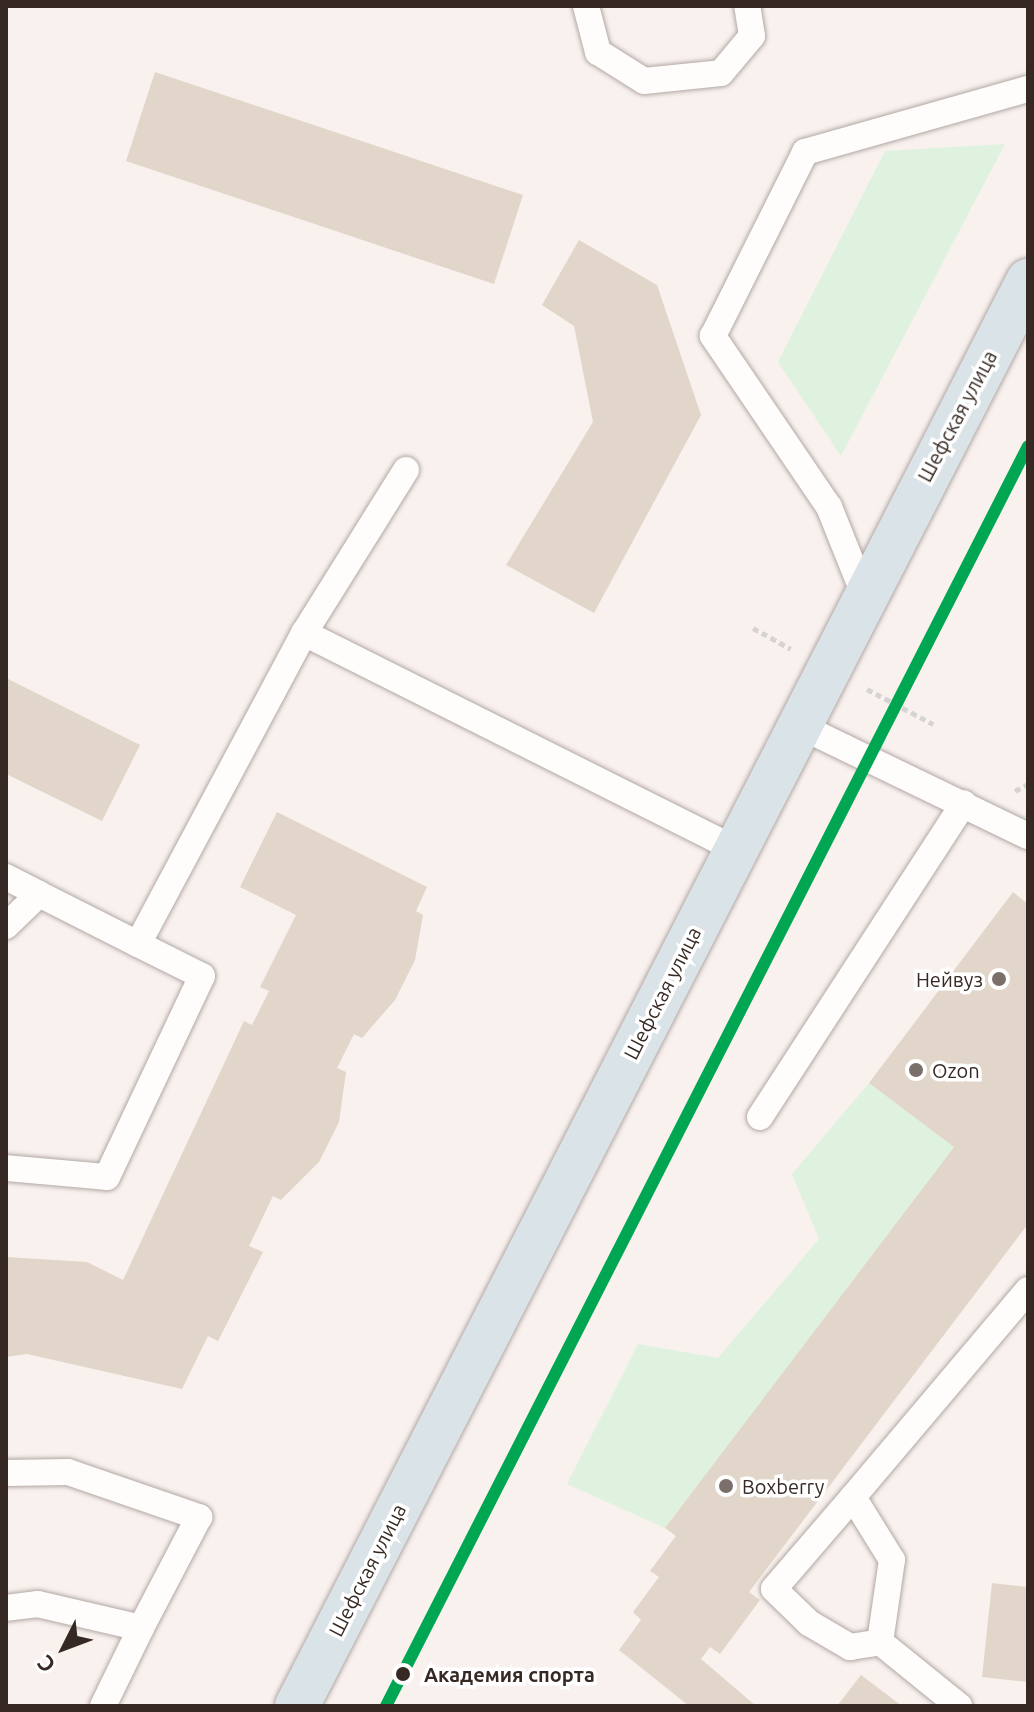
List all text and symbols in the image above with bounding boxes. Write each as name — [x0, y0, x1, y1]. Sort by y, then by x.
street label: Шефская улица — [912, 346, 1002, 486]
street label: Шефская улица — [618, 923, 706, 1063]
place label: Нейвуз — [916, 967, 983, 991]
marker: Нейвуз — [990, 970, 1008, 988]
place label: Ozon — [932, 1058, 980, 1082]
marker: Ozon — [907, 1061, 925, 1079]
place label: Boxberry — [742, 1474, 824, 1498]
marker: Boxberry — [717, 1477, 735, 1495]
street label: Шефская улица — [323, 1500, 411, 1640]
north arrow — [24, 1608, 104, 1688]
text: С — [32, 1651, 60, 1678]
marker: Академия спорта — [389, 1660, 417, 1688]
place label: Академия спорта — [424, 1662, 595, 1686]

